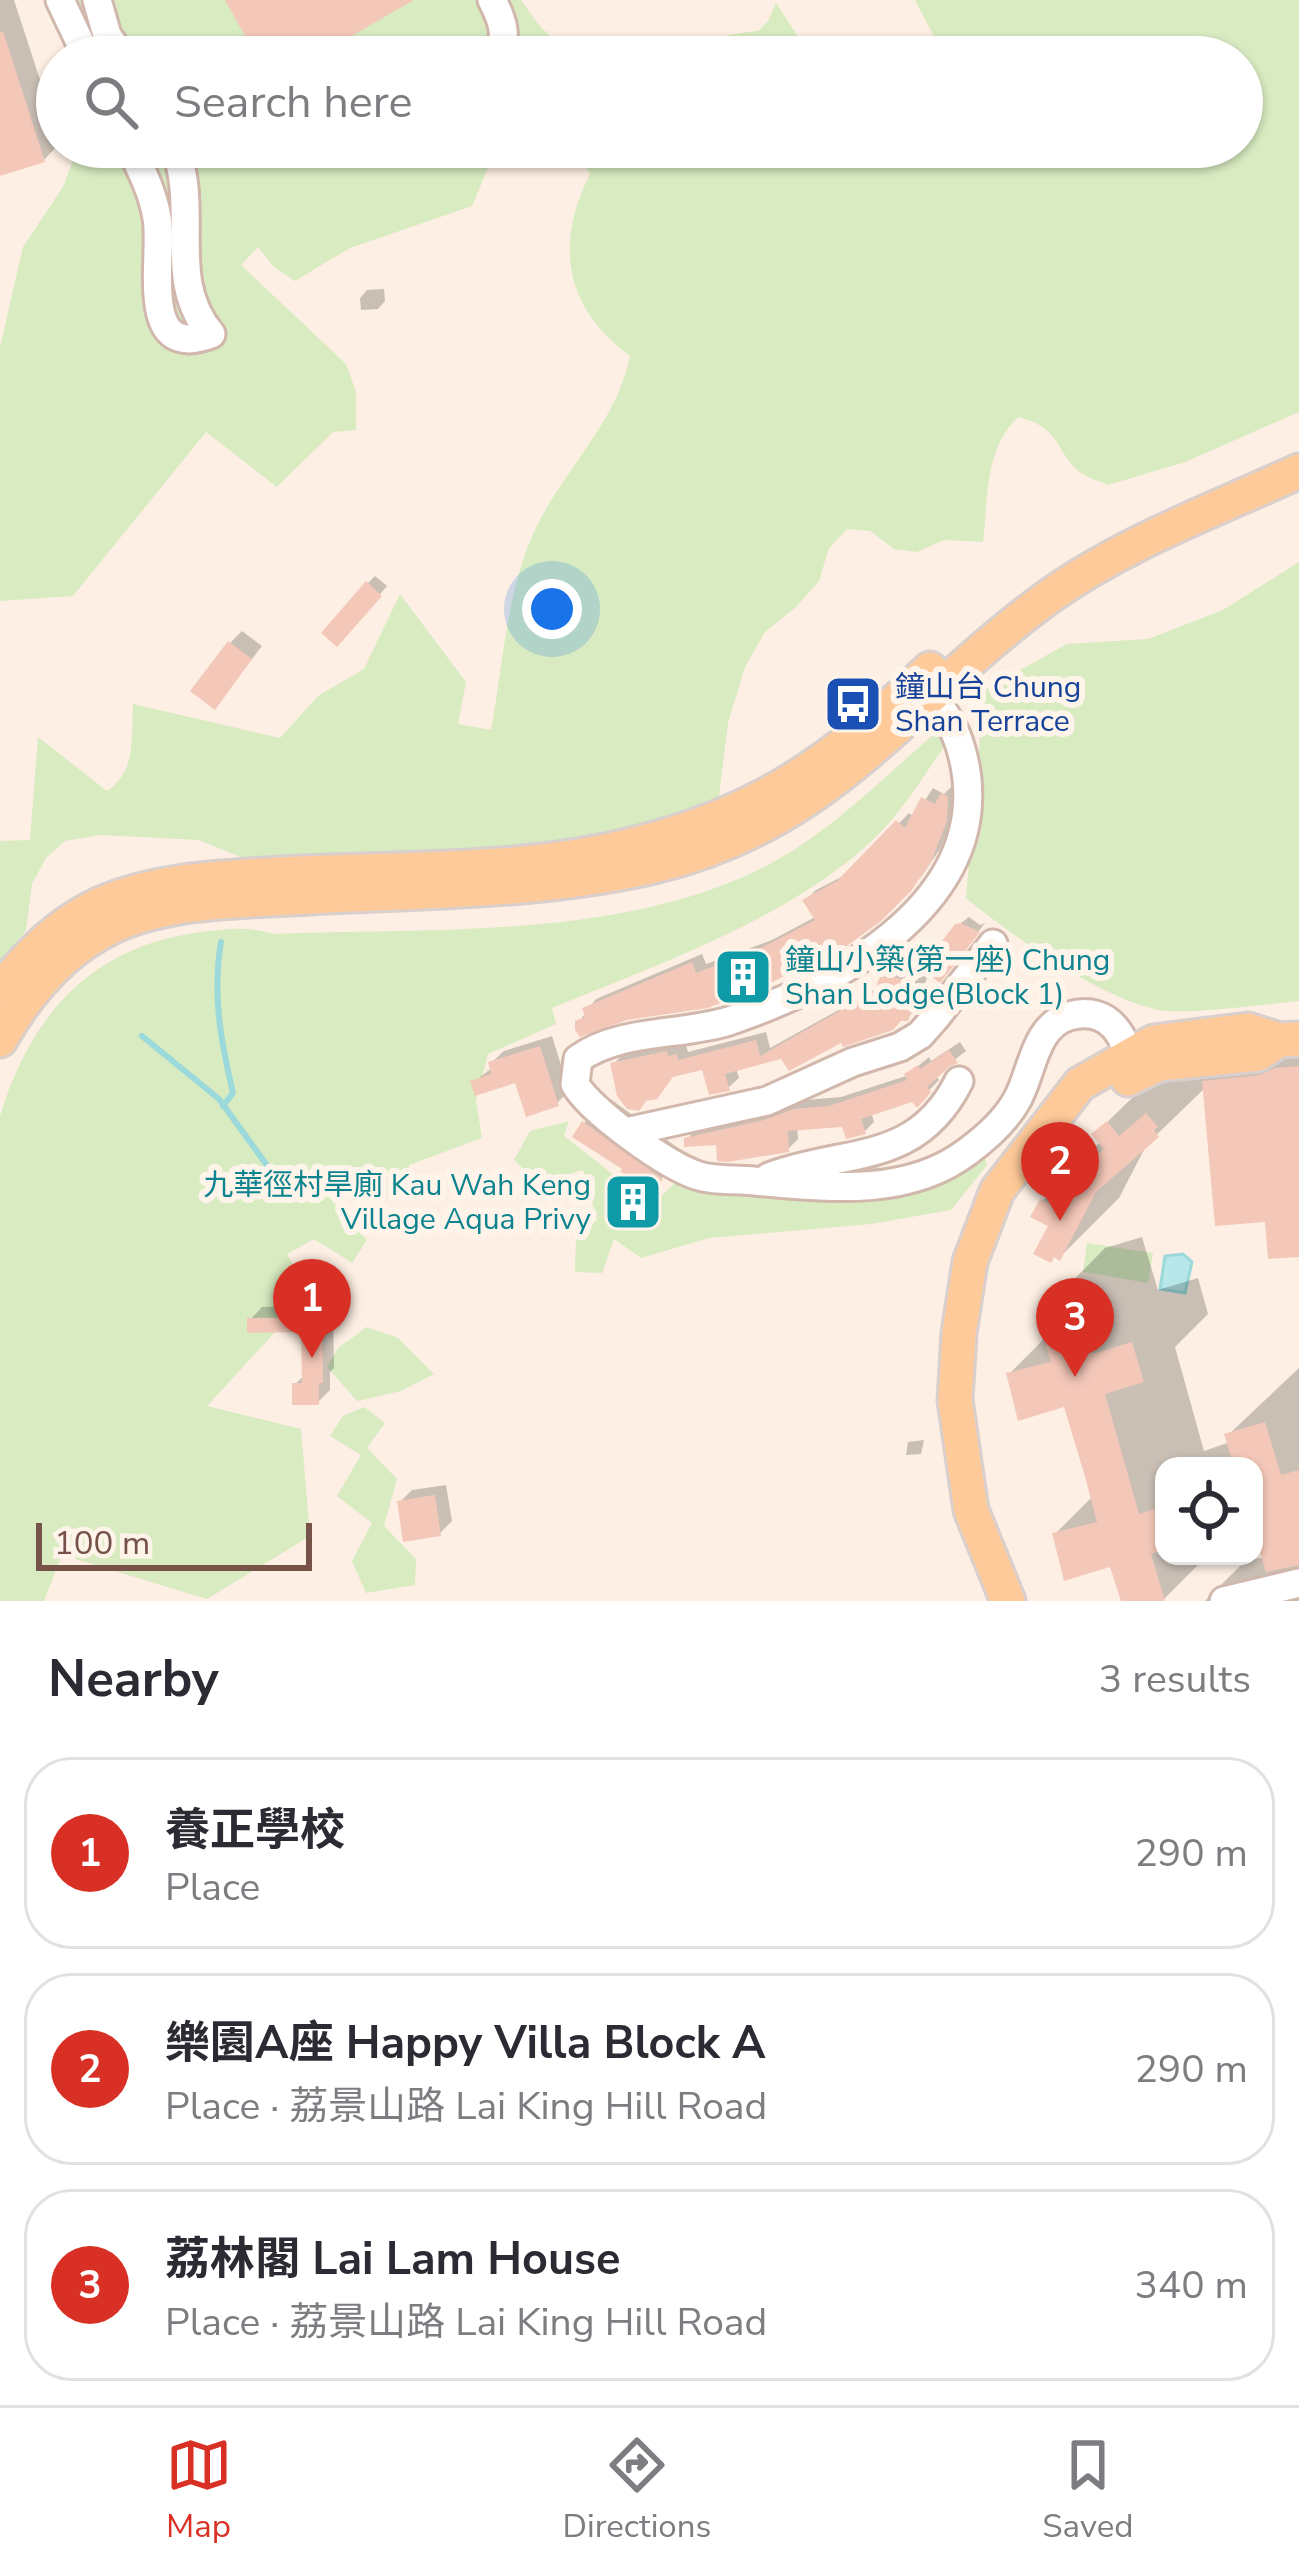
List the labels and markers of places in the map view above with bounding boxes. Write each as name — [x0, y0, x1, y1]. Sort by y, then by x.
place label: 鐘山台 Chung Shan Terrace — [895, 667, 1081, 742]
bus stop icon: 鐘山台 Chung Shan Terrace — [822, 673, 884, 735]
place label: 鐘山小築(第一座) Chung Shan Lodge(Block 1) — [785, 940, 1110, 1015]
building icon: 鐘山小築(第一座) Chung Shan Lodge(Block 1) — [712, 946, 774, 1008]
pin: 2 — [1021, 1122, 1099, 1221]
place label: 九華徑村旱廁 Kau Wah Keng Village Aqua Privy — [203, 1165, 592, 1240]
building icon: 九華徑村旱廁 Kau Wah Keng Village Aqua Privy — [602, 1171, 664, 1233]
pin: 1 — [273, 1259, 351, 1358]
pin: 3 — [1036, 1278, 1114, 1377]

